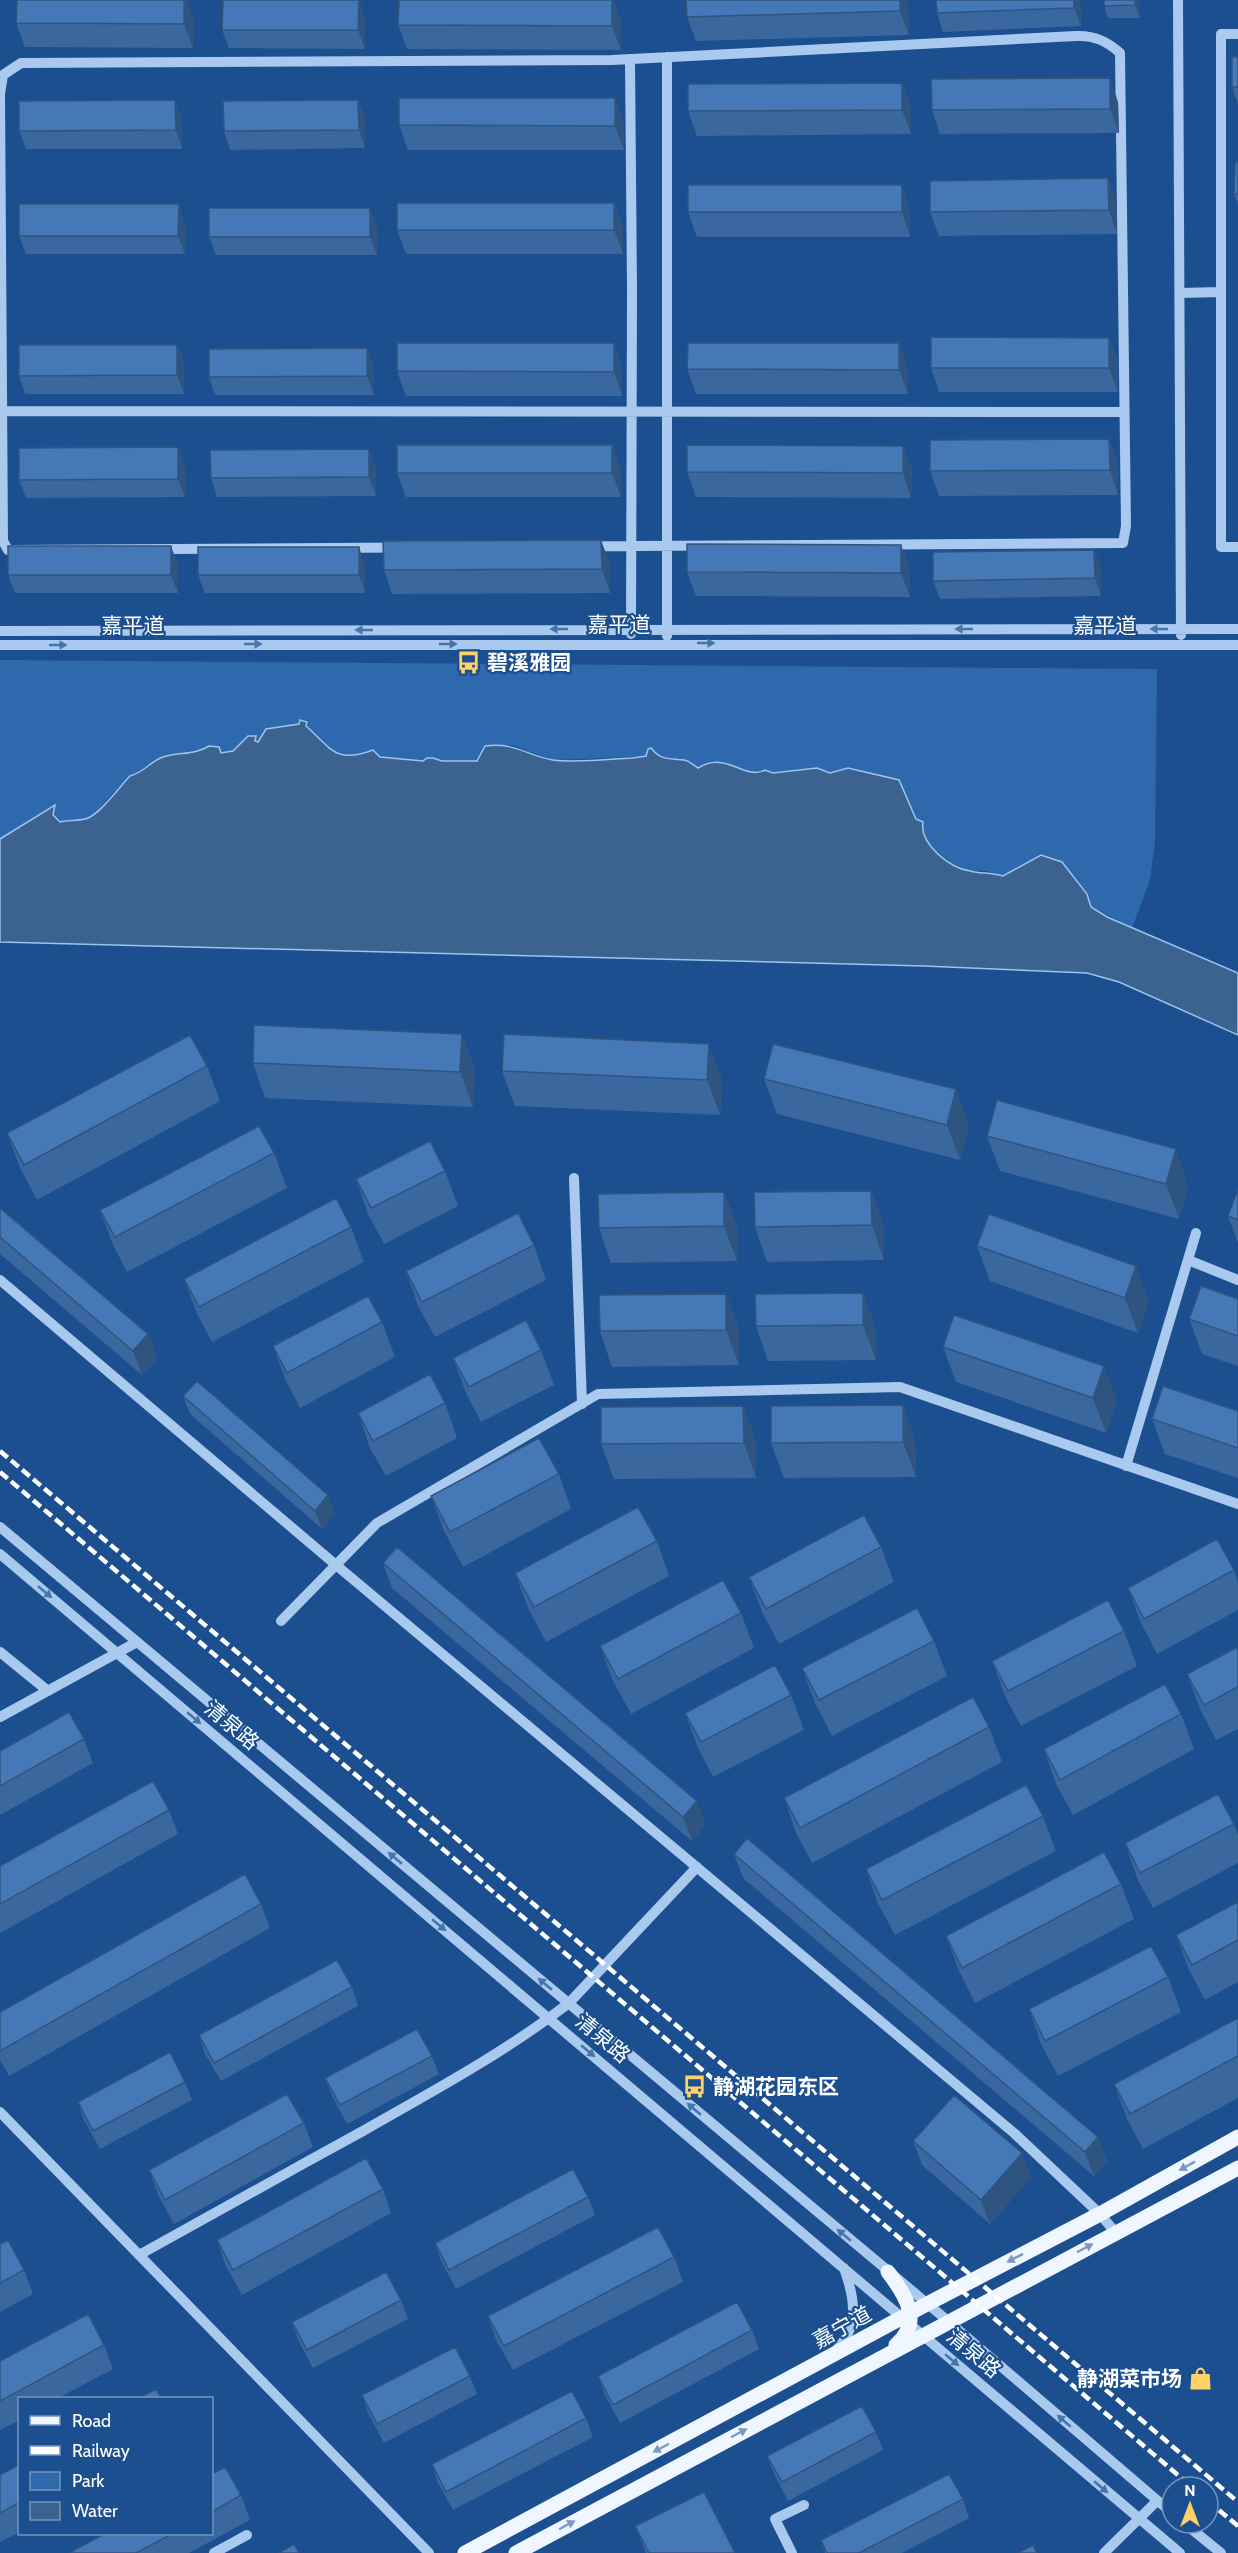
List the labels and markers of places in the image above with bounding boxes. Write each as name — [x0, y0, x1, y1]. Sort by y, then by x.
bus stop icon: 碧溪雅园 — [456, 649, 482, 675]
place label: 碧溪雅园 — [487, 650, 571, 675]
bus stop icon: 静湖花园东区 — [682, 2073, 708, 2099]
place label: 静湖花园东区 — [713, 2074, 839, 2099]
shop icon: 静湖菜市场 — [1187, 2365, 1213, 2391]
place label: 静湖菜市场 — [1077, 2366, 1182, 2391]

